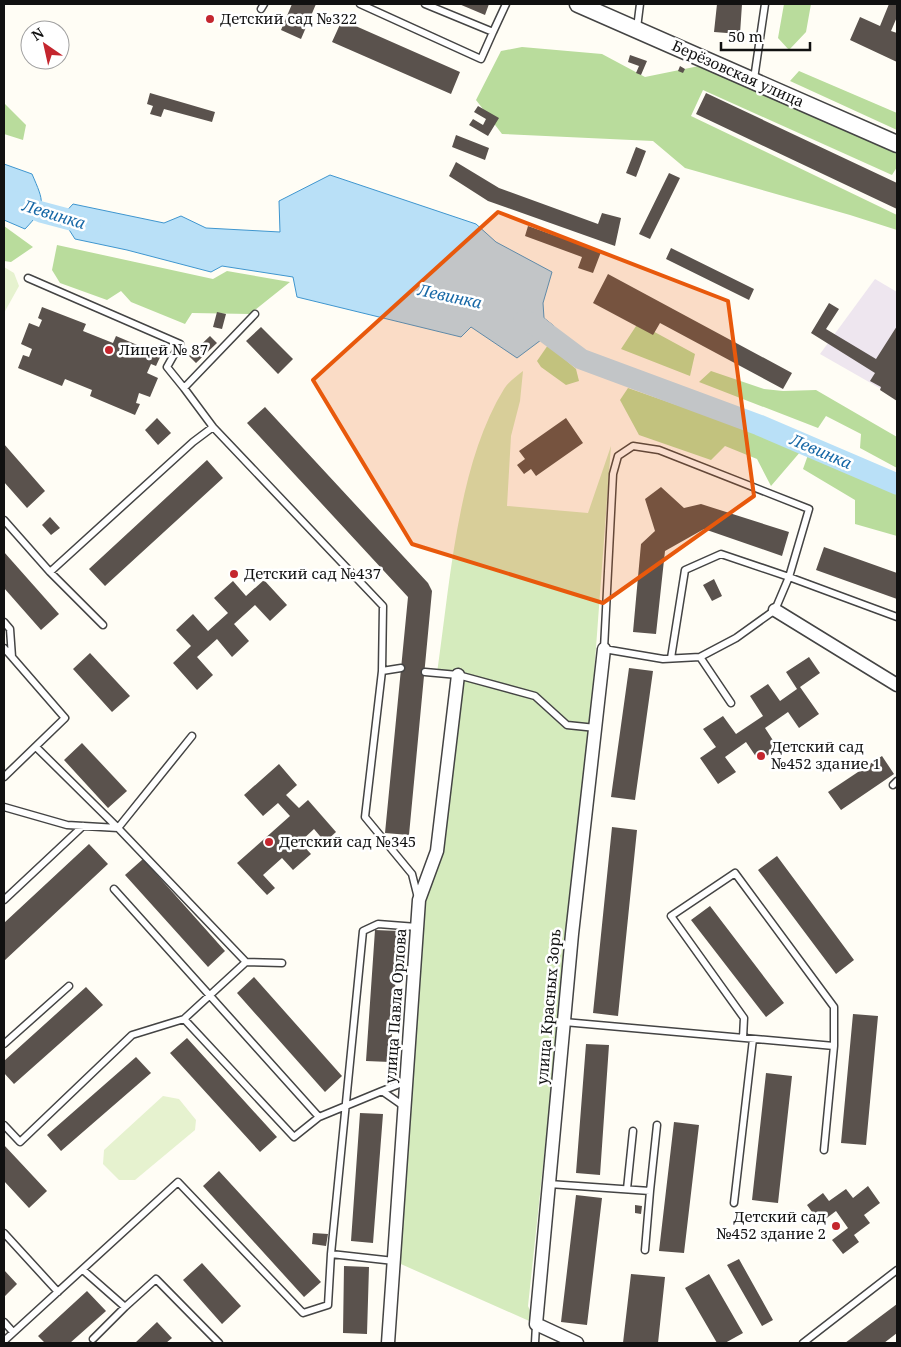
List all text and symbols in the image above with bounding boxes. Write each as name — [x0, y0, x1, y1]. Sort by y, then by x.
place label: Детский сад №322 — [220, 8, 357, 28]
marker: Детский сад №322 — [204, 13, 216, 25]
north arrow — [20, 20, 70, 70]
scale bar — [721, 20, 810, 52]
text: N — [28, 23, 47, 45]
text: 50 m — [728, 26, 763, 46]
street label: Берёзовская улица — [669, 35, 808, 111]
water label: Левинка — [19, 194, 88, 234]
water label: Левинка — [415, 278, 484, 314]
place label: Лицей № 87 — [119, 339, 208, 359]
marker: Лицей № 87 — [103, 344, 115, 356]
water label: Левинка — [786, 428, 855, 474]
place label: Детский сад №437 — [244, 563, 381, 583]
marker: Детский сад №437 — [228, 568, 240, 580]
place label: Детский сад №452 здание 1 — [771, 736, 881, 773]
marker: Детский сад №452 здание 1 — [755, 750, 767, 762]
place label: Детский сад №345 — [279, 831, 416, 851]
marker: Детский сад №345 — [263, 836, 275, 848]
street label: улица Павла Орлова — [380, 927, 410, 1084]
street label: улица Красных Зорь — [531, 928, 565, 1086]
place label: Детский сад №452 здание 2 — [716, 1206, 826, 1243]
marker: Детский сад №452 здание 2 — [830, 1220, 842, 1232]

